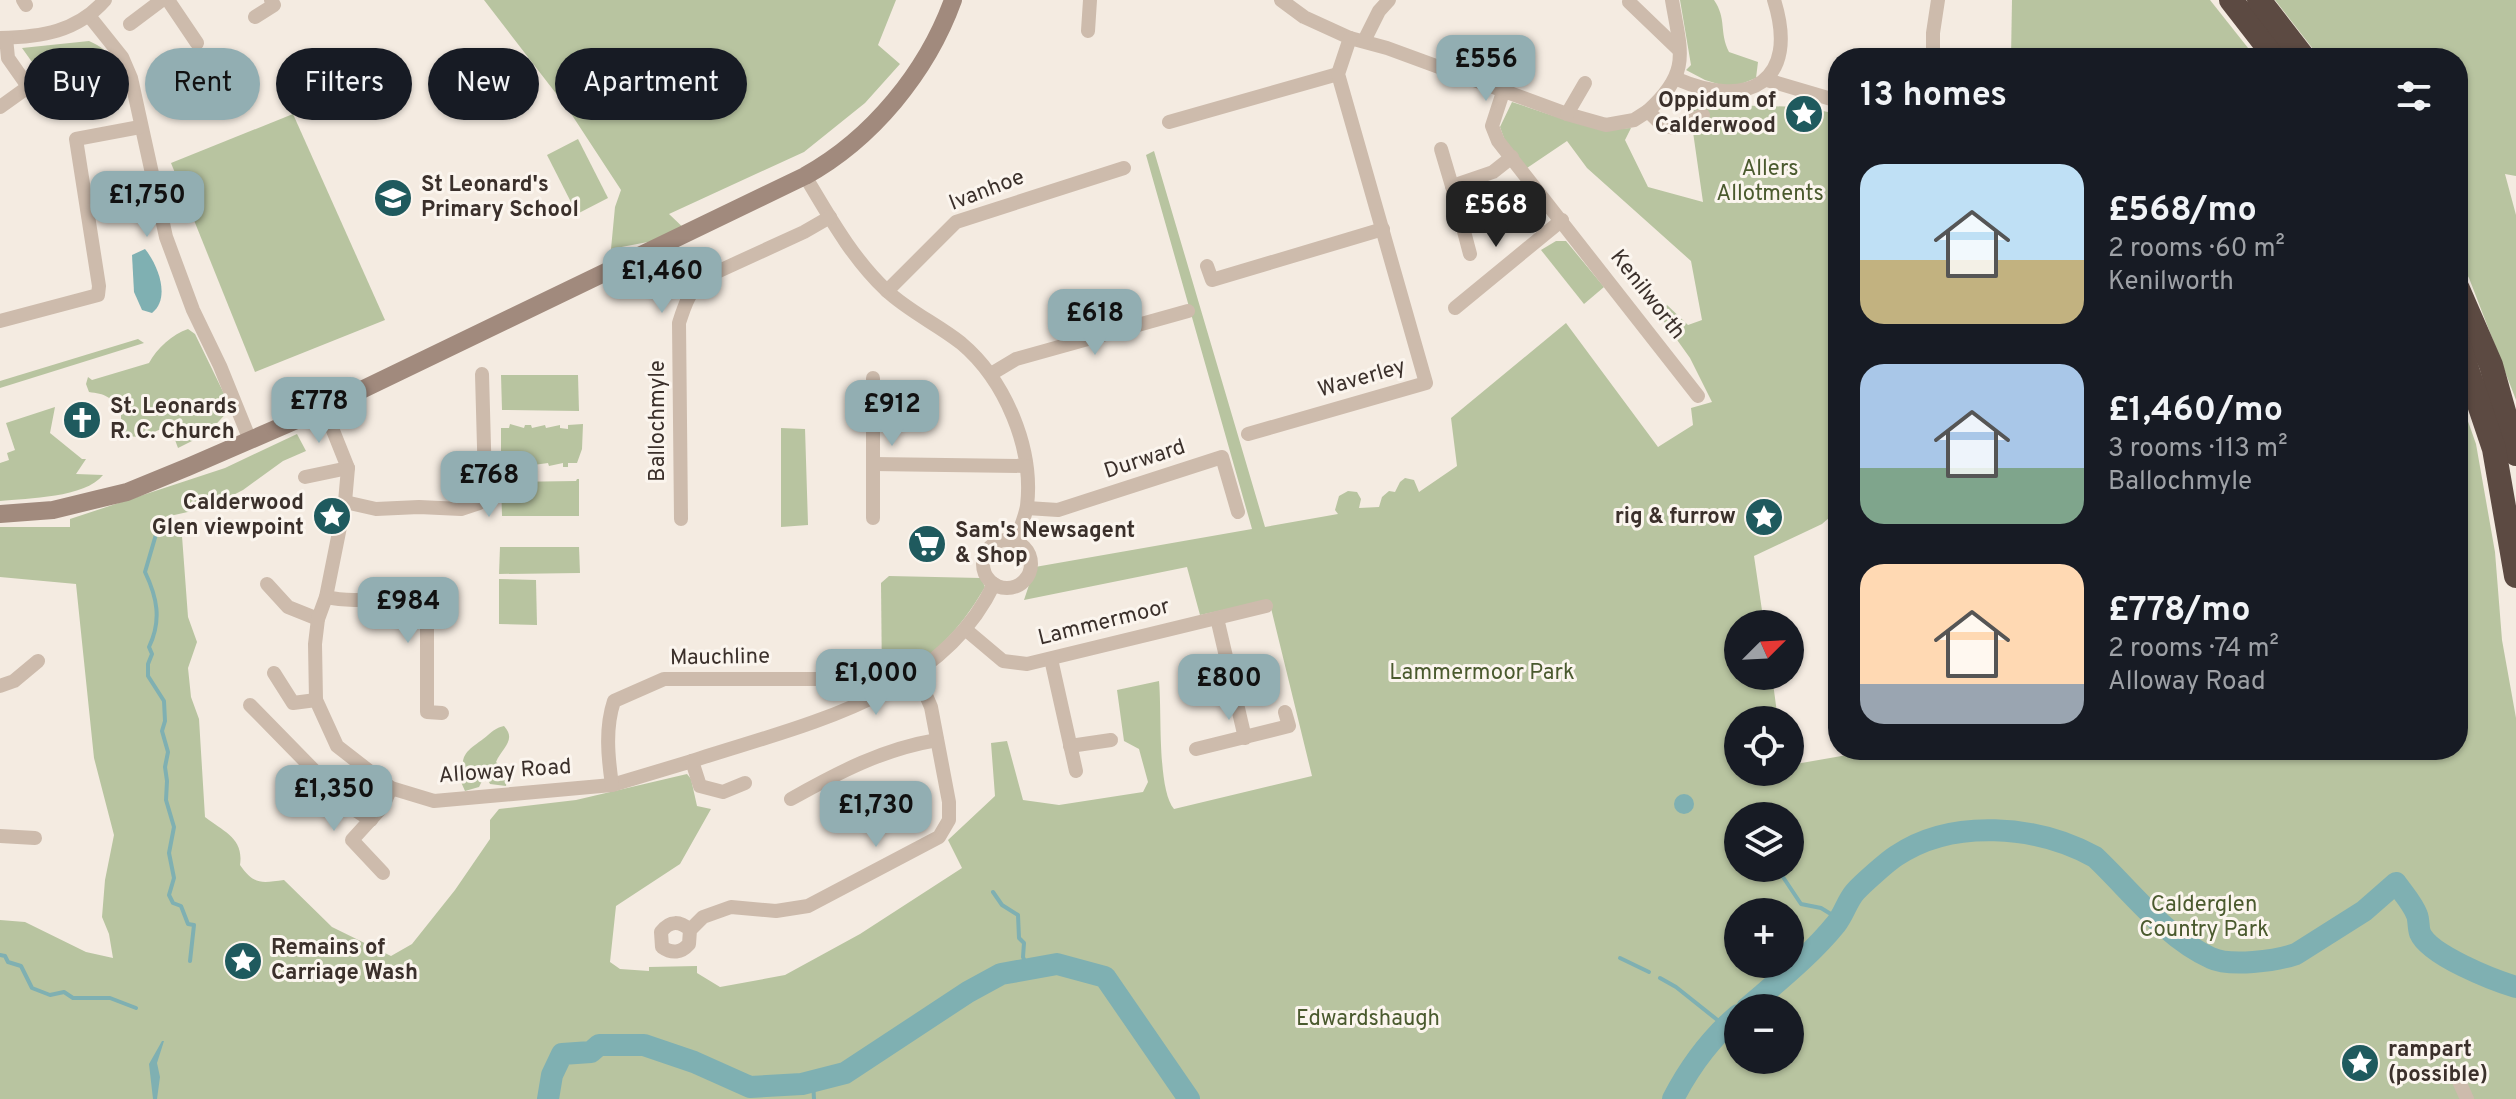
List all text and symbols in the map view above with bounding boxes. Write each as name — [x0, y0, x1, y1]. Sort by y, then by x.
pin: £556 — [1439, 35, 1533, 103]
text: £556 — [1454, 44, 1518, 77]
chip: Buy — [24, 48, 129, 120]
chip: Rent — [145, 48, 260, 120]
chip: Filters — [276, 48, 412, 120]
chip: New — [428, 48, 539, 120]
chip: Apartment — [555, 48, 747, 120]
icon: filters — [2392, 74, 2436, 118]
text: 13 homes — [1860, 75, 2007, 118]
place label: Oppidum of Calderwood — [1655, 88, 1776, 140]
place icon: Oppidum of Calderwood — [1783, 93, 1825, 135]
park label: Allers Allotments — [1716, 156, 1824, 208]
street label: Ivanhoe — [946, 164, 1028, 218]
pin: £1,750 — [82, 171, 212, 239]
place label: St Leonard's Primary School — [421, 172, 579, 224]
school or university icon: St Leonard's Primary School — [372, 177, 414, 219]
text: £1,750 — [108, 180, 186, 213]
pin: £568 — [1449, 181, 1543, 249]
text: £568 — [1464, 190, 1528, 223]
text: £568/mo — [2108, 190, 2257, 233]
icon: home — [1924, 196, 2020, 292]
text: 2 rooms · 60 m² — [2108, 233, 2285, 266]
street label: Kenilworth — [1604, 245, 1690, 345]
pin: £1,460 — [597, 247, 727, 315]
text: £1,460 — [621, 256, 703, 289]
text: Kenilworth — [2108, 266, 2234, 299]
pin: £618 — [1048, 289, 1142, 357]
text: £618 — [1066, 298, 1124, 331]
street label: Waverley — [1315, 354, 1409, 404]
street label: Ballochmyle — [645, 360, 672, 482]
pin: £778 — [272, 377, 366, 445]
pin: £912 — [845, 380, 939, 448]
text: £778 — [289, 386, 349, 419]
text: £912 — [863, 389, 921, 422]
text: £1,460/mo — [2108, 390, 2283, 433]
place label: St. Leonards R. C. Church — [110, 394, 237, 446]
icon: home — [1924, 396, 2020, 492]
church icon: St. Leonards R. C. Church — [61, 399, 103, 441]
text: 3 rooms · 113 m² — [2108, 433, 2288, 466]
street label: Durward — [1101, 434, 1189, 486]
pin: £768 — [442, 451, 536, 519]
text: £768 — [459, 460, 519, 493]
text: Ballochmyle — [2108, 466, 2252, 499]
place label: Calderwood Glen viewpoint — [152, 490, 304, 542]
place icon: Calderwood Glen viewpoint — [311, 495, 353, 537]
place icon: rig & furrow — [1743, 496, 1785, 538]
place label: rig & furrow — [1615, 504, 1736, 531]
place label: Sam's Newsagent & Shop — [955, 518, 1135, 570]
supermarket icon: Sam's Newsagent & Shop — [906, 523, 948, 565]
pin: £984 — [361, 577, 455, 645]
text: £984 — [376, 586, 440, 619]
text: £778/mo — [2108, 590, 2251, 633]
street label: Lammermoor — [1035, 593, 1173, 652]
icon: home — [1924, 596, 2020, 692]
north arrow — [1724, 610, 1804, 690]
map controls — [1724, 610, 1804, 1074]
text: 2 rooms · 74 m² — [2108, 633, 2279, 666]
street label: Mauchline — [670, 644, 770, 672]
pin: £1,000 — [811, 649, 941, 717]
pin: £800 — [1182, 654, 1276, 722]
text: £1,000 — [834, 658, 918, 691]
park label: Lammermoor Park — [1389, 660, 1575, 687]
text: £800 — [1196, 663, 1262, 696]
text: Alloway Road — [2108, 666, 2266, 699]
button: locate — [1724, 706, 1804, 786]
street label: Alloway Road — [438, 754, 572, 790]
pin: £1,350 — [269, 765, 399, 833]
text: £1,350 — [293, 774, 375, 807]
pin: £1,730 — [811, 781, 941, 849]
text: £1,730 — [838, 790, 914, 823]
button: layers — [1724, 802, 1804, 882]
park label: Calderglen Country Park — [2139, 892, 2269, 944]
button: + — [1724, 898, 1804, 978]
place label: Remains of Carriage Wash — [271, 935, 418, 987]
place icon: Remains of Carriage Wash — [222, 940, 264, 982]
button: − — [1724, 994, 1804, 1074]
park label: Edwardshaugh — [1296, 1006, 1440, 1033]
place label: rampart (possible) — [2388, 1037, 2488, 1089]
place icon: rampart (possible) — [2339, 1042, 2381, 1084]

